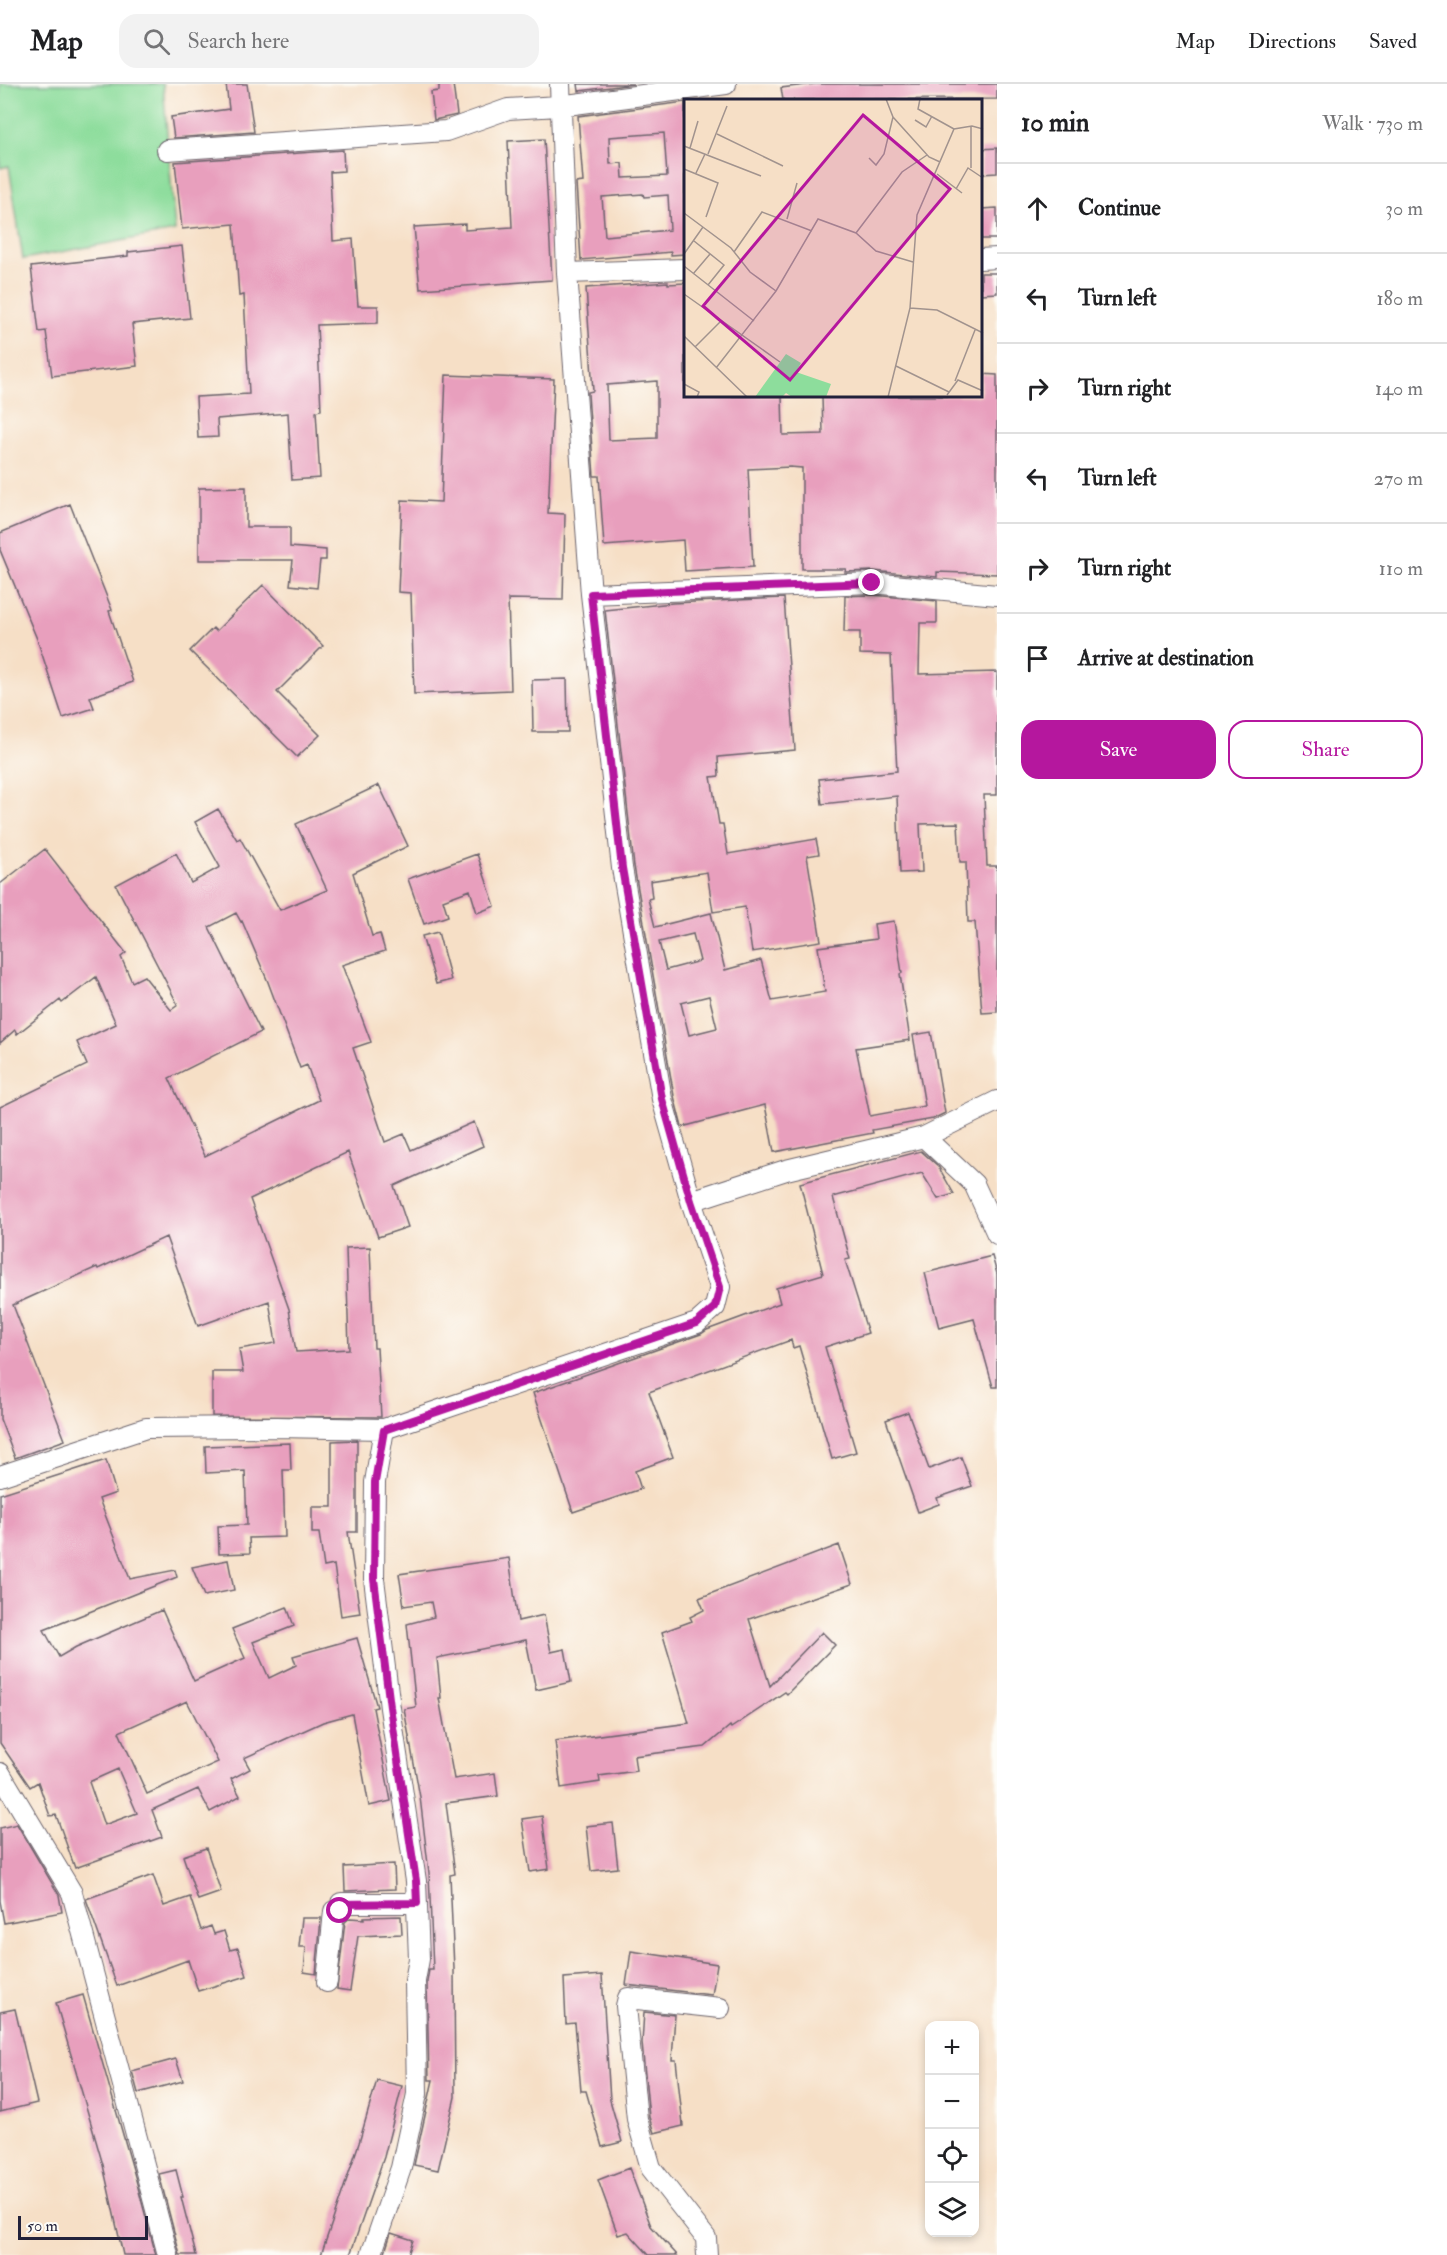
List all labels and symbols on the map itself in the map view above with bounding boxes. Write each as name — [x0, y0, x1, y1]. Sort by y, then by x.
inset map — [684, 99, 982, 398]
route end — [858, 569, 884, 595]
route start — [326, 1897, 352, 1923]
scale bar — [18, 2213, 148, 2240]

